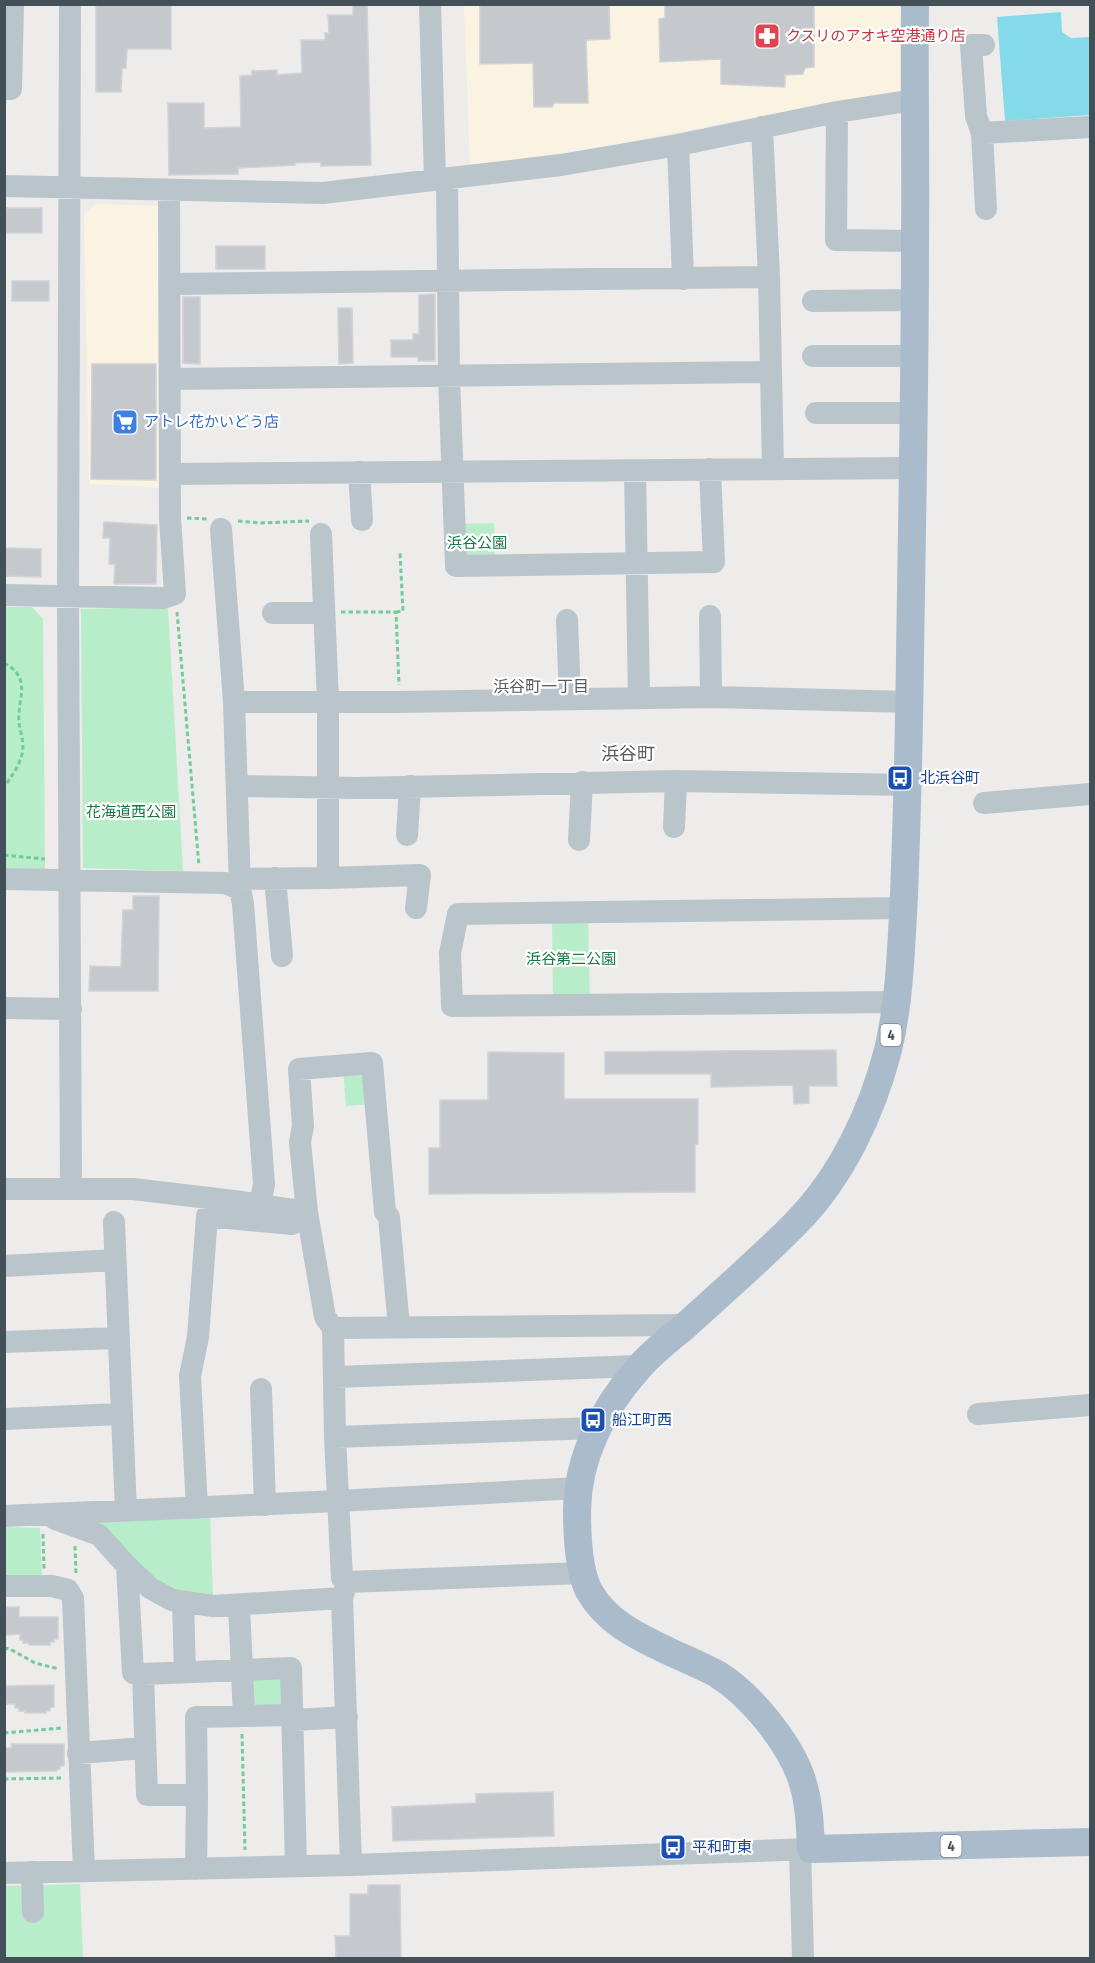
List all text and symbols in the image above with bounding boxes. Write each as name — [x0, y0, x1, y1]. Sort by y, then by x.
pharmacy icon: クスリのアオキ空港通り店 — [752, 21, 782, 51]
place label: クスリのアオキ空港通り店 — [786, 27, 966, 45]
supermarket icon: アトレ花かいどう店 — [110, 407, 140, 437]
place label: アトレ花かいどう店 — [144, 413, 279, 431]
park label: 浜谷公園 — [447, 534, 507, 552]
district label: 浜谷町一丁目 — [493, 677, 589, 696]
district label: 浜谷町 — [601, 743, 655, 765]
bus stop icon: 北浜谷町 — [885, 763, 915, 793]
place label: 北浜谷町 — [920, 769, 980, 787]
park label: 花海道西公園 — [86, 803, 176, 821]
park label: 浜谷第二公園 — [526, 950, 616, 968]
road number: 4 — [880, 1024, 902, 1046]
bus stop icon: 船江町西 — [578, 1405, 608, 1435]
place label: 船江町西 — [612, 1411, 672, 1429]
bus stop icon: 平和町東 — [658, 1832, 688, 1862]
road number: 4 — [940, 1835, 962, 1857]
place label: 平和町東 — [692, 1838, 752, 1856]

